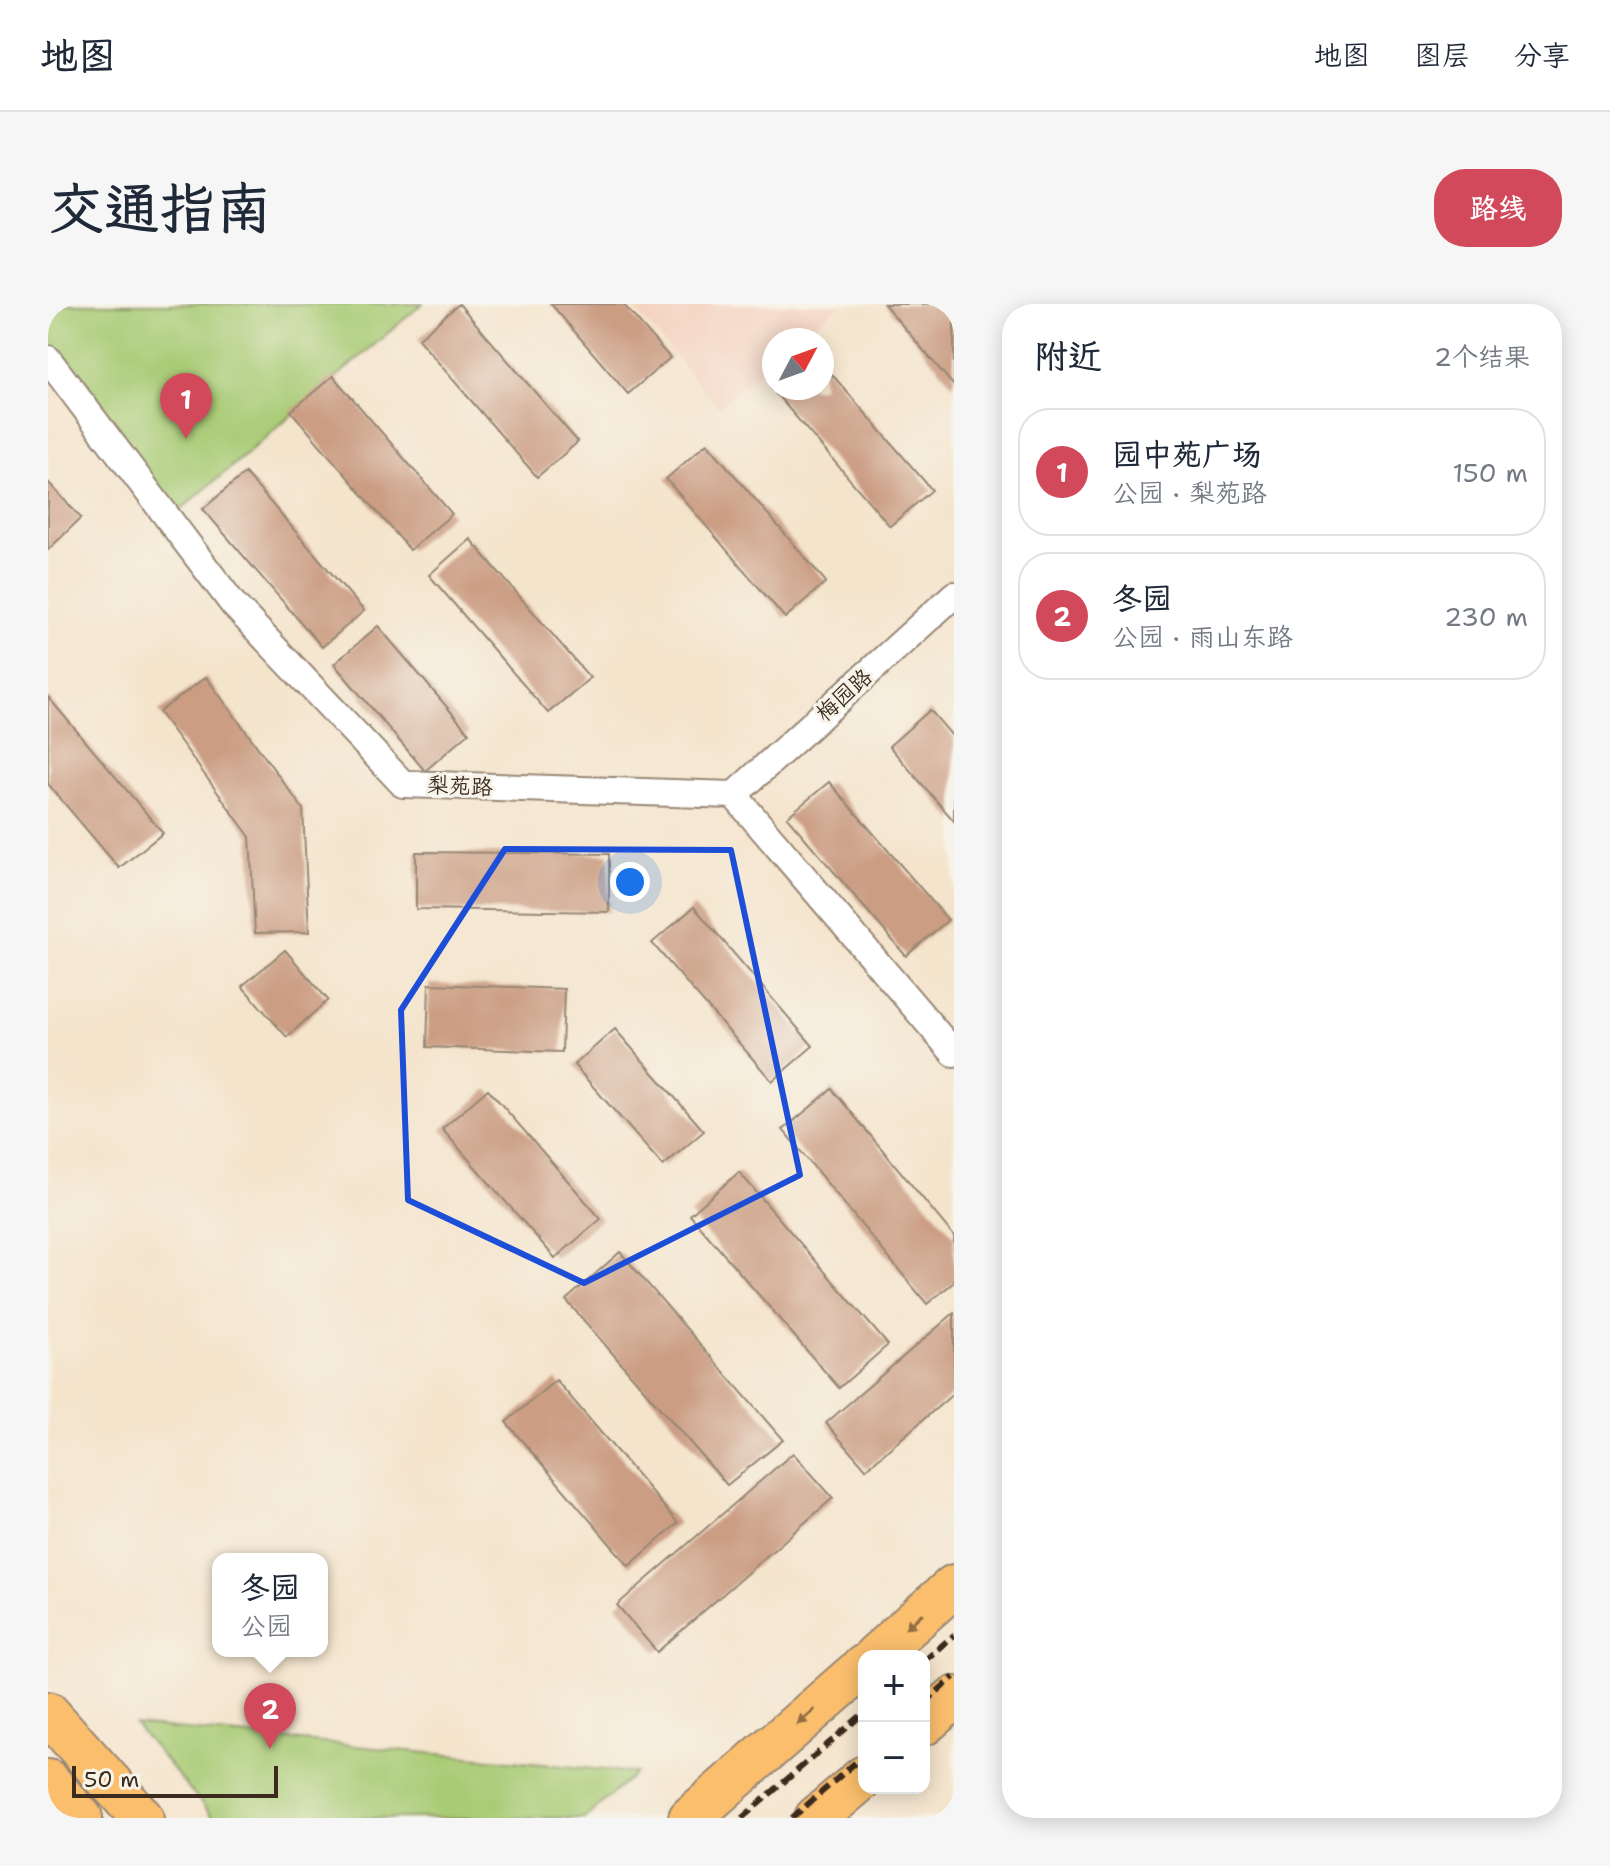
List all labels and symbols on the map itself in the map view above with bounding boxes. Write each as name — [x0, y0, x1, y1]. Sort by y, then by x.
north arrow — [762, 328, 834, 400]
pin: 1 — [160, 373, 212, 439]
street label: 梅园路 — [810, 662, 878, 728]
street label: 梨苑路 — [427, 770, 493, 802]
your location — [610, 862, 650, 902]
one-way arrow — [905, 1612, 925, 1629]
pin: 2 — [244, 1683, 296, 1749]
one-way arrow — [796, 1708, 815, 1726]
scale bar — [72, 1762, 278, 1798]

